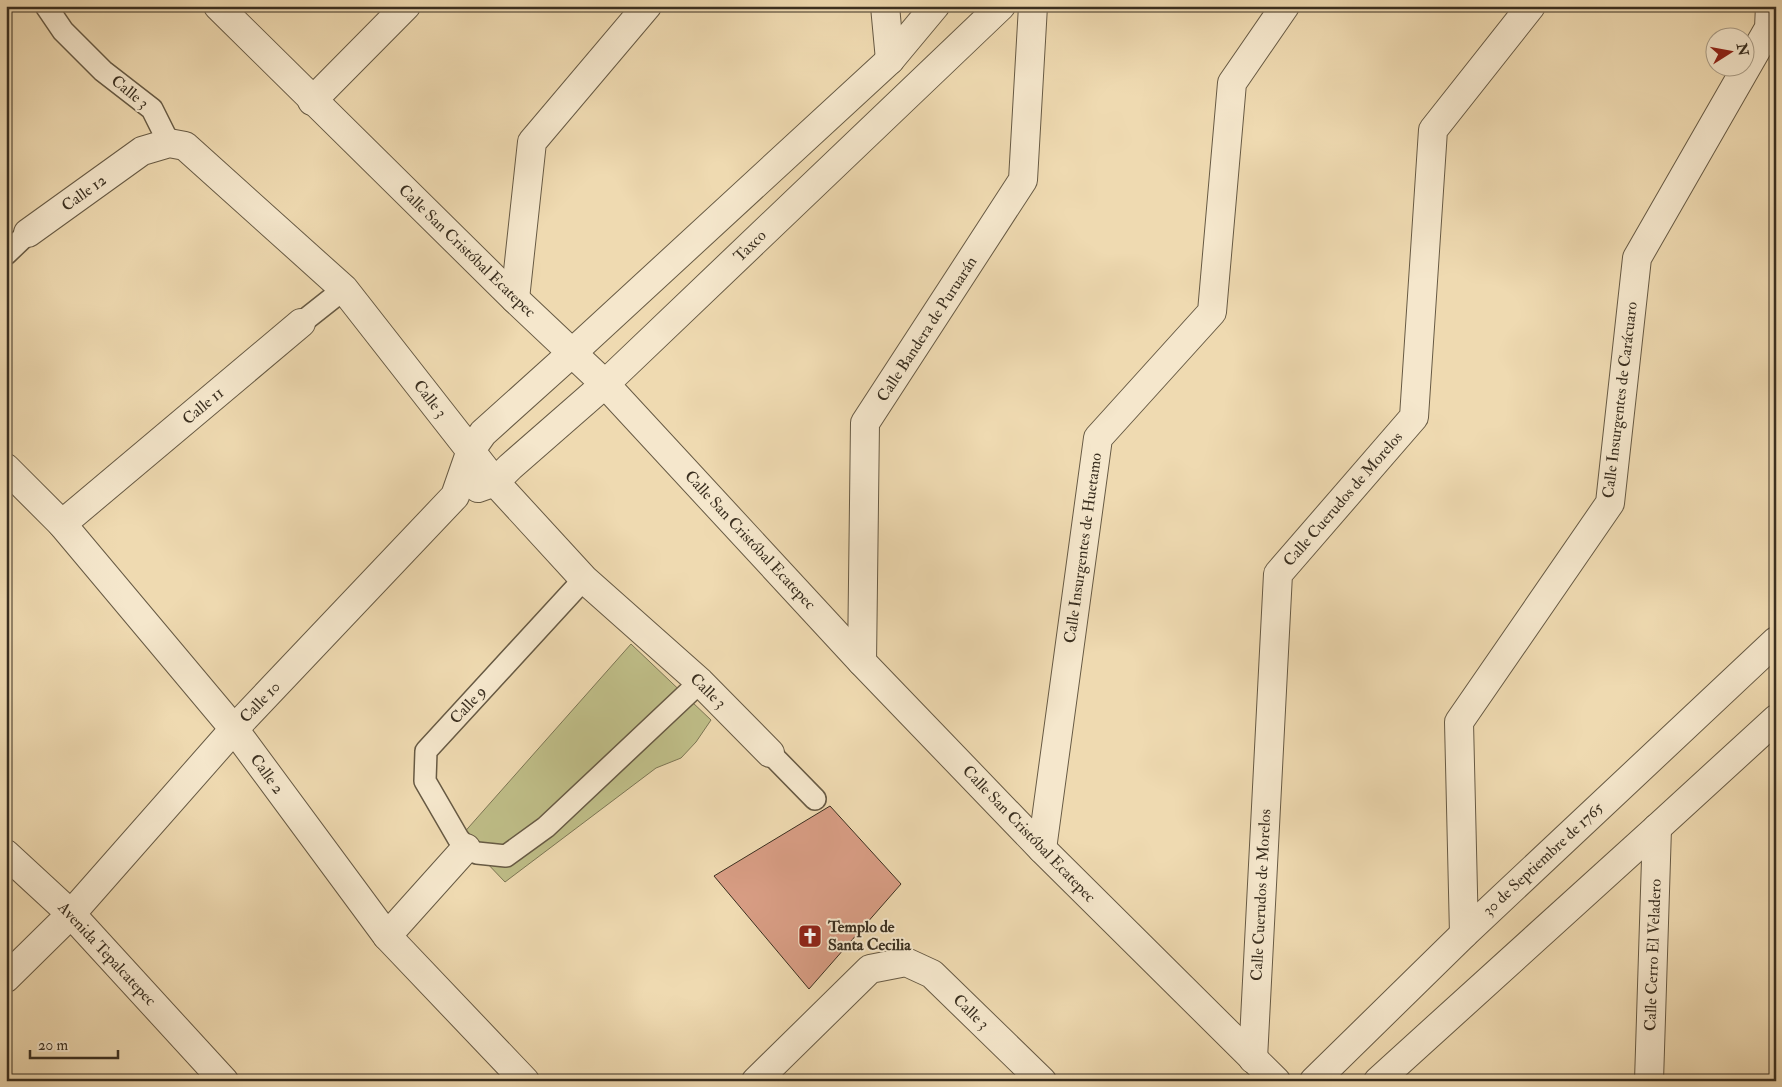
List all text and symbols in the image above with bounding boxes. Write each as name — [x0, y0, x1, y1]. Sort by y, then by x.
north arrow — [1704, 28, 1754, 78]
text: N — [1733, 41, 1752, 58]
street label: Calle 3 — [107, 71, 153, 113]
street label: Calle 12 — [58, 170, 110, 216]
street label: Calle San Cristóbal Ecatepec — [393, 180, 540, 323]
street label: Taxco — [729, 225, 771, 266]
street label: Calle Bandera de Puruarán — [872, 253, 982, 405]
street label: Calle Insurgentes de Carácuaro — [1598, 300, 1642, 499]
street label: Calle 3 — [409, 376, 451, 422]
street label: Calle 11 — [178, 383, 228, 429]
street label: Calle Cuerudos de Morelos — [1279, 427, 1407, 571]
street label: Calle Insurgentes de Huetamo — [1060, 451, 1106, 644]
street label: Calle San Cristóbal Ecatepec — [679, 466, 820, 615]
street label: Calle 3 — [686, 669, 730, 713]
street label: Calle 10 — [235, 677, 285, 727]
street label: Calle 9 — [445, 682, 491, 728]
street label: Calle 2 — [246, 750, 288, 798]
street label: Calle San Cristóbal Ecatepec — [957, 761, 1100, 908]
street label: 30 de Septiembre de 1765 — [1479, 798, 1608, 921]
street label: Calle Cuerudos de Morelos — [1247, 808, 1275, 982]
street label: Calle Cerro El Veladero — [1640, 878, 1666, 1031]
street label: Avenida Tepalcatepec — [52, 897, 161, 1011]
place label: Templo de Santa Cecilia — [827, 917, 911, 955]
church icon: Templo de Santa Cecilia — [797, 923, 823, 949]
street label: Calle 3 — [949, 990, 993, 1034]
scale bar — [30, 1027, 118, 1059]
text: 20 m — [38, 1036, 68, 1055]

